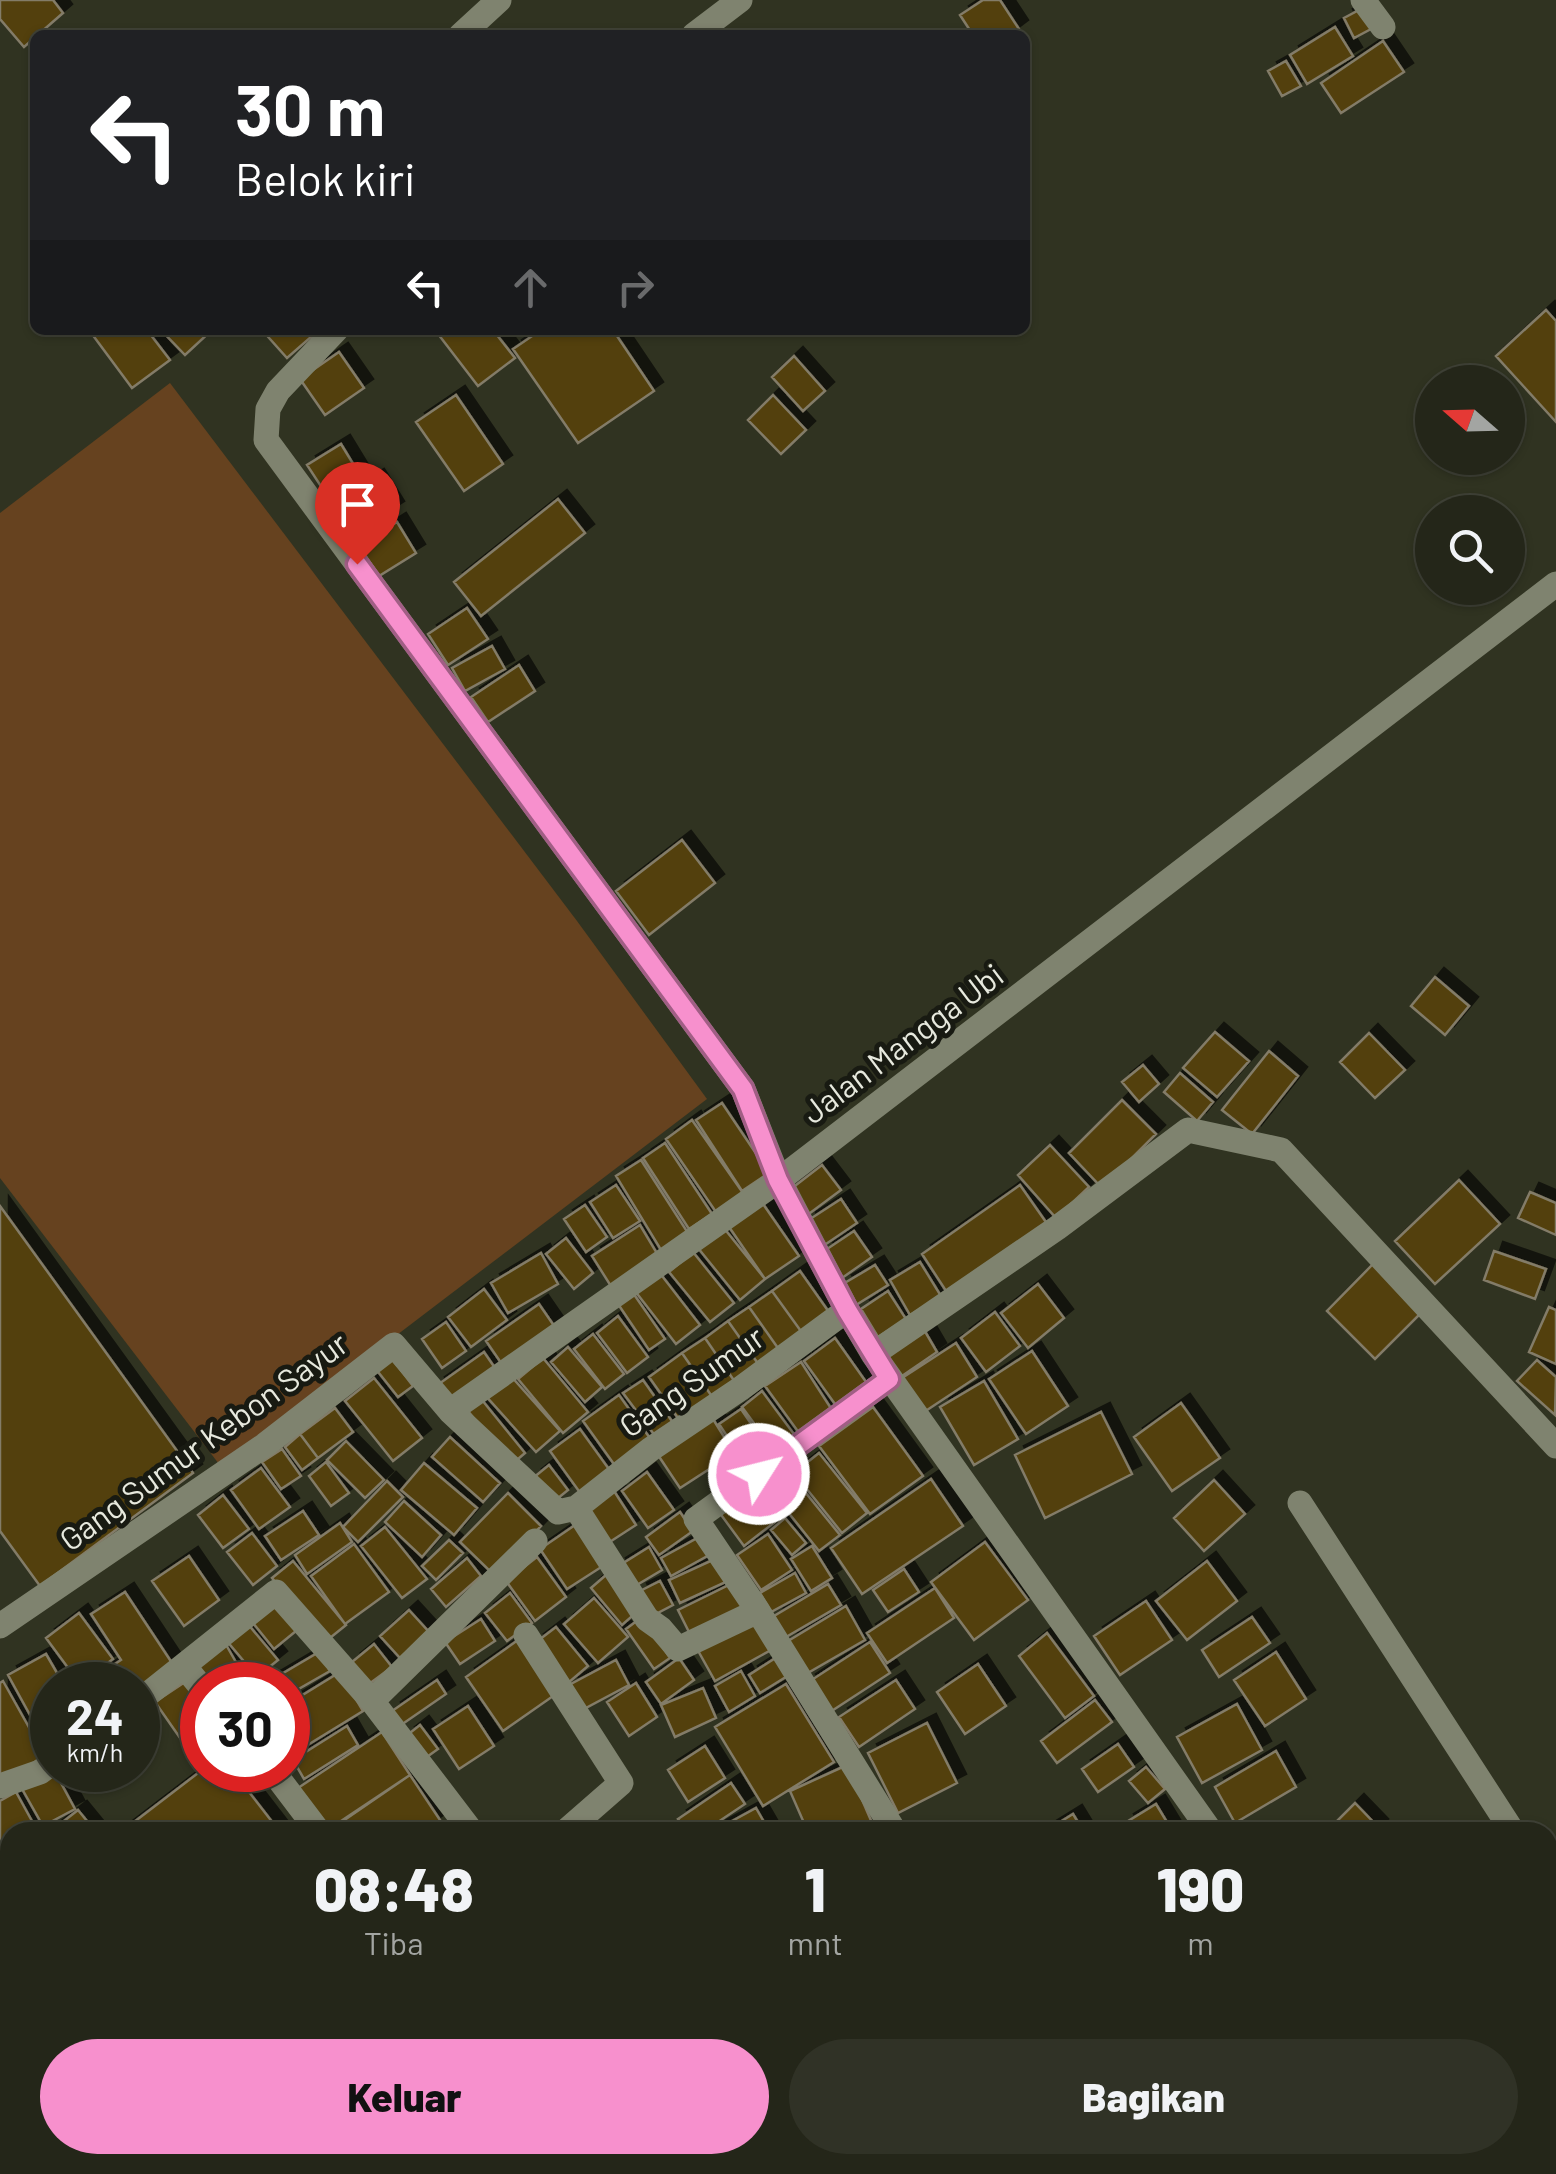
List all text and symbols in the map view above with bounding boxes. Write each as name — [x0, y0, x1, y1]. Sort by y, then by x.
text: 30 m — [235, 66, 385, 150]
icon: left — [70, 70, 200, 200]
text: Belok kiri — [235, 151, 416, 205]
icon: left — [398, 260, 453, 315]
icon: ahead — [503, 260, 558, 315]
icon: right — [608, 260, 663, 315]
north arrow — [1415, 365, 1525, 475]
map controls — [1415, 365, 1525, 605]
pin — [315, 462, 400, 565]
icon: arrive — [330, 477, 385, 532]
button: search — [1415, 495, 1525, 605]
street label: Jalan Mangga Ubi — [794, 954, 1010, 1130]
street label: Gang Sumur — [611, 1317, 771, 1444]
street label: Gang Sumur Kebon Sayur — [51, 1323, 355, 1558]
position arrow — [707, 1422, 811, 1526]
speed limit sign: 30 — [180, 1662, 310, 1792]
text: 24 — [66, 1685, 124, 1745]
text: km/h — [67, 1737, 123, 1767]
text: 08:48 — [314, 1852, 474, 1924]
text: 1 — [805, 1852, 826, 1924]
text: 190 — [1157, 1852, 1244, 1924]
text: Tiba — [364, 1923, 424, 1961]
text: mnt — [787, 1923, 843, 1961]
text: m — [1187, 1923, 1214, 1961]
button: Keluar — [40, 2039, 769, 2154]
button: Bagikan — [789, 2039, 1518, 2154]

